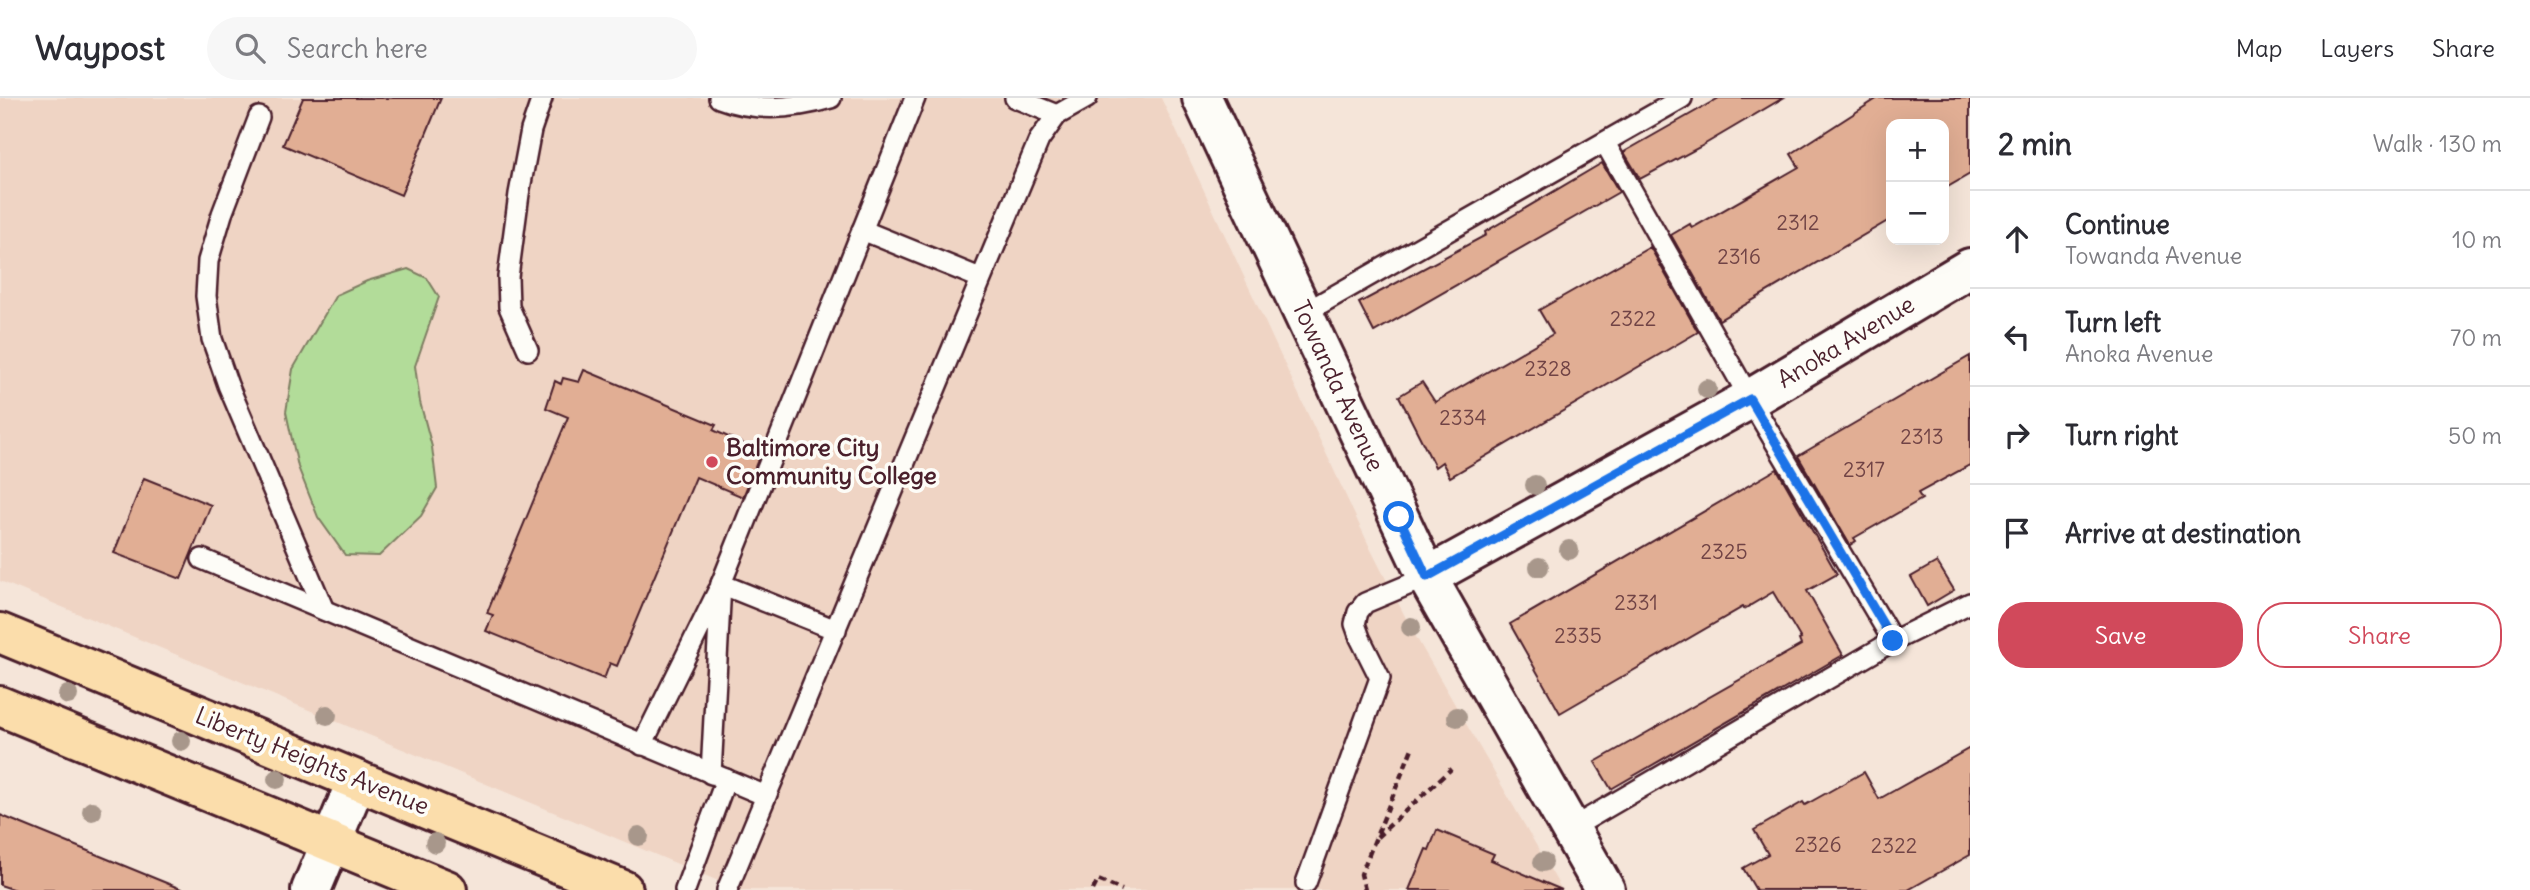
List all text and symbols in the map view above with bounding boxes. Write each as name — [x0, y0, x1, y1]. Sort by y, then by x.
search box — [207, 17, 697, 80]
text: Waypost — [35, 27, 165, 69]
icon: search — [231, 29, 269, 67]
text: Search here — [287, 32, 428, 65]
text: Map — [2236, 33, 2282, 63]
text: Layers — [2320, 33, 2394, 63]
text: Share — [2432, 33, 2495, 63]
map controls — [1886, 119, 1949, 245]
button: + — [1886, 119, 1949, 182]
text: 2 min — [1998, 125, 2072, 163]
text: Walk · 130 m — [2373, 129, 2502, 158]
button: − — [1886, 182, 1949, 245]
text: Continue — [2065, 208, 2170, 241]
house number: 2312 — [1776, 209, 1820, 236]
icon: ahead — [1998, 220, 2036, 258]
text: 10 m — [2452, 225, 2502, 254]
text: Towanda Avenue — [2065, 241, 2242, 270]
house number: 2316 — [1717, 243, 1761, 270]
street label: Anoka Avenue — [1771, 288, 1920, 394]
street label: Towanda Avenue — [1286, 295, 1392, 476]
house number: 2322 — [1610, 305, 1656, 332]
text: Turn left — [2065, 306, 2161, 339]
icon: left — [1998, 318, 2036, 356]
text: 70 m — [2450, 323, 2502, 352]
text: Anoka Avenue — [2065, 339, 2213, 368]
house number: 2328 — [1524, 355, 1572, 382]
house number: 2334 — [1439, 404, 1487, 431]
icon: right — [1998, 416, 2036, 454]
text: Turn right — [2065, 419, 2178, 452]
text: 50 m — [2448, 421, 2502, 450]
house number: 2313 — [1900, 423, 1944, 450]
place label: Baltimore City Community College — [726, 432, 937, 490]
marker: Baltimore City Community College — [704, 454, 720, 470]
house number: 2317 — [1843, 456, 1885, 483]
route start — [1383, 501, 1414, 532]
icon: arrive — [1998, 514, 2036, 552]
text: Arrive at destination — [2065, 517, 2301, 550]
house number: 2325 — [1700, 538, 1748, 565]
house number: 2331 — [1614, 589, 1658, 616]
button: Save — [1998, 602, 2243, 668]
button: Share — [2257, 602, 2502, 668]
house number: 2335 — [1554, 622, 1602, 649]
route end — [1877, 625, 1908, 656]
street label: Liberty Heights Avenue — [191, 699, 434, 821]
house number: 2326 — [1794, 831, 1842, 858]
house number: 2322 — [1871, 832, 1917, 859]

